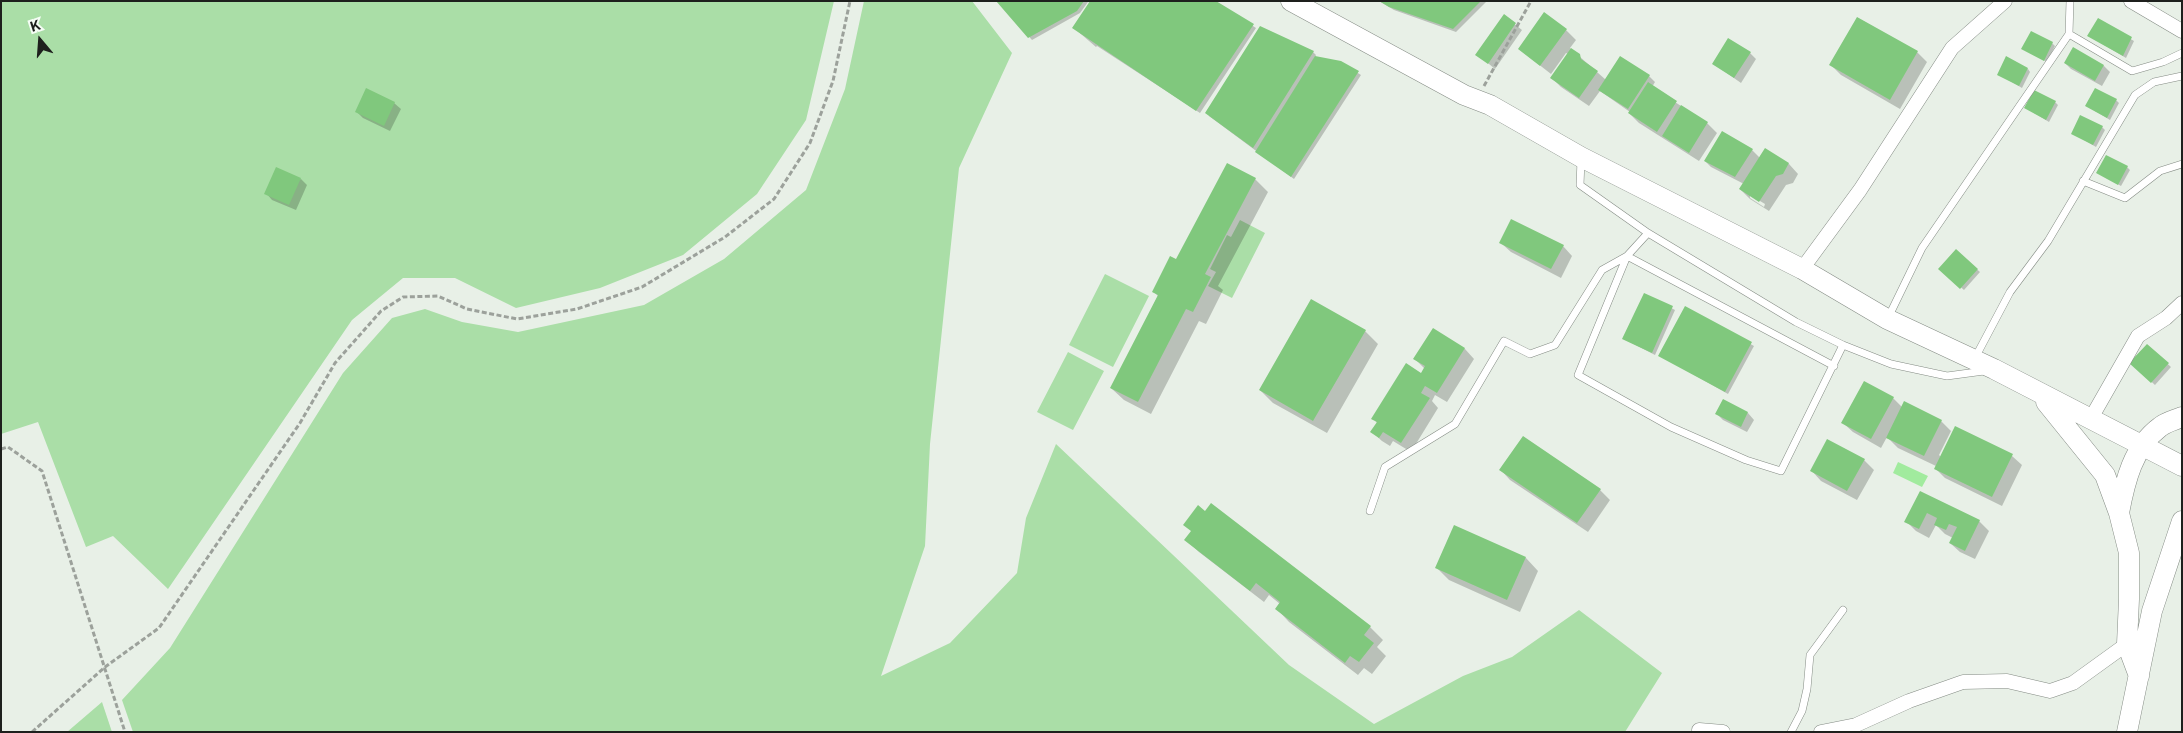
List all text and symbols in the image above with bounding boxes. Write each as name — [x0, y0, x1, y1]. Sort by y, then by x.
north arrow — [15, 15, 65, 65]
text: K — [28, 17, 43, 35]

